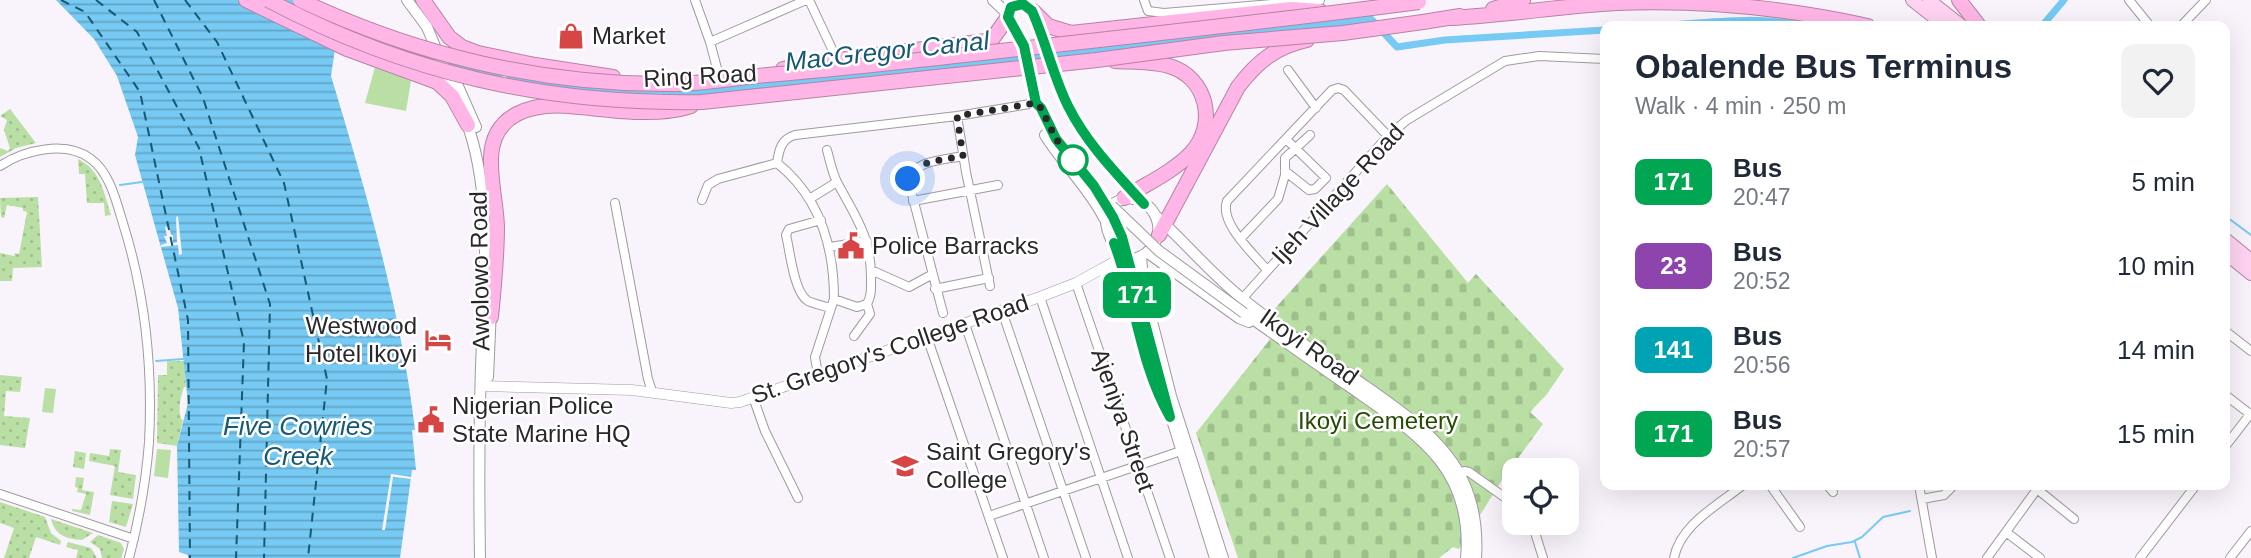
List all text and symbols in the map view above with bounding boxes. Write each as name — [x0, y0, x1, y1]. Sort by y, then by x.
shop icon: Market — [556, 21, 586, 51]
place label: Market — [592, 22, 666, 49]
water label: MacGregor Canal — [783, 25, 992, 77]
button: heart — [2121, 44, 2195, 118]
text: Obalende Bus Terminus — [1635, 48, 2012, 85]
street label: Ring Road — [643, 59, 757, 92]
text: Walk · 4 min · 250 m — [1635, 93, 1846, 119]
street label: Ijeh Village Road — [1266, 118, 1409, 269]
unlabelled marker — [1058, 145, 1088, 175]
text: Bus — [1733, 153, 1782, 183]
your location — [890, 161, 925, 196]
text: 5 min — [2131, 167, 2195, 197]
text: 171 — [1653, 168, 1694, 195]
text: 20:47 — [1733, 184, 1791, 210]
street label: Awolowo Road — [465, 191, 494, 351]
public building icon: Police Barracks — [836, 231, 866, 261]
place label: Police Barracks — [872, 232, 1039, 259]
text: Bus — [1733, 237, 1782, 267]
text: 10 min — [2117, 251, 2195, 281]
text: 23 — [1660, 252, 1687, 279]
text: 20:52 — [1733, 268, 1791, 294]
line badge: 171 — [1097, 272, 1177, 318]
text: 171 — [1117, 281, 1157, 308]
street label: St. Gregory's College Road — [748, 288, 1032, 409]
street label: Ikoyi Road — [1255, 303, 1363, 390]
place label: Westwood Hotel Ikoyi — [305, 312, 417, 367]
text: Bus — [1733, 321, 1782, 351]
hotel icon: Westwood Hotel Ikoyi — [423, 325, 453, 355]
text: 14 min — [2117, 335, 2195, 365]
text: 141 — [1653, 336, 1694, 363]
street label: Ajeniya Street — [1086, 345, 1161, 495]
text: 20:56 — [1733, 352, 1791, 378]
place label: Nigerian Police State Marine HQ — [452, 392, 631, 447]
public building icon: Nigerian Police State Marine HQ — [416, 405, 446, 435]
text: Bus — [1733, 405, 1782, 435]
park label: Ikoyi Cemetery — [1298, 407, 1458, 434]
water label: Five Cowries Creek — [223, 411, 373, 471]
text: 15 min — [2117, 419, 2195, 449]
text: 171 — [1653, 420, 1694, 447]
text: 20:57 — [1733, 436, 1791, 462]
place label: Saint Gregory's College — [926, 438, 1091, 493]
school or university icon: Saint Gregory's College — [890, 451, 920, 481]
map controls — [1502, 458, 1579, 535]
button: locate — [1502, 458, 1579, 535]

